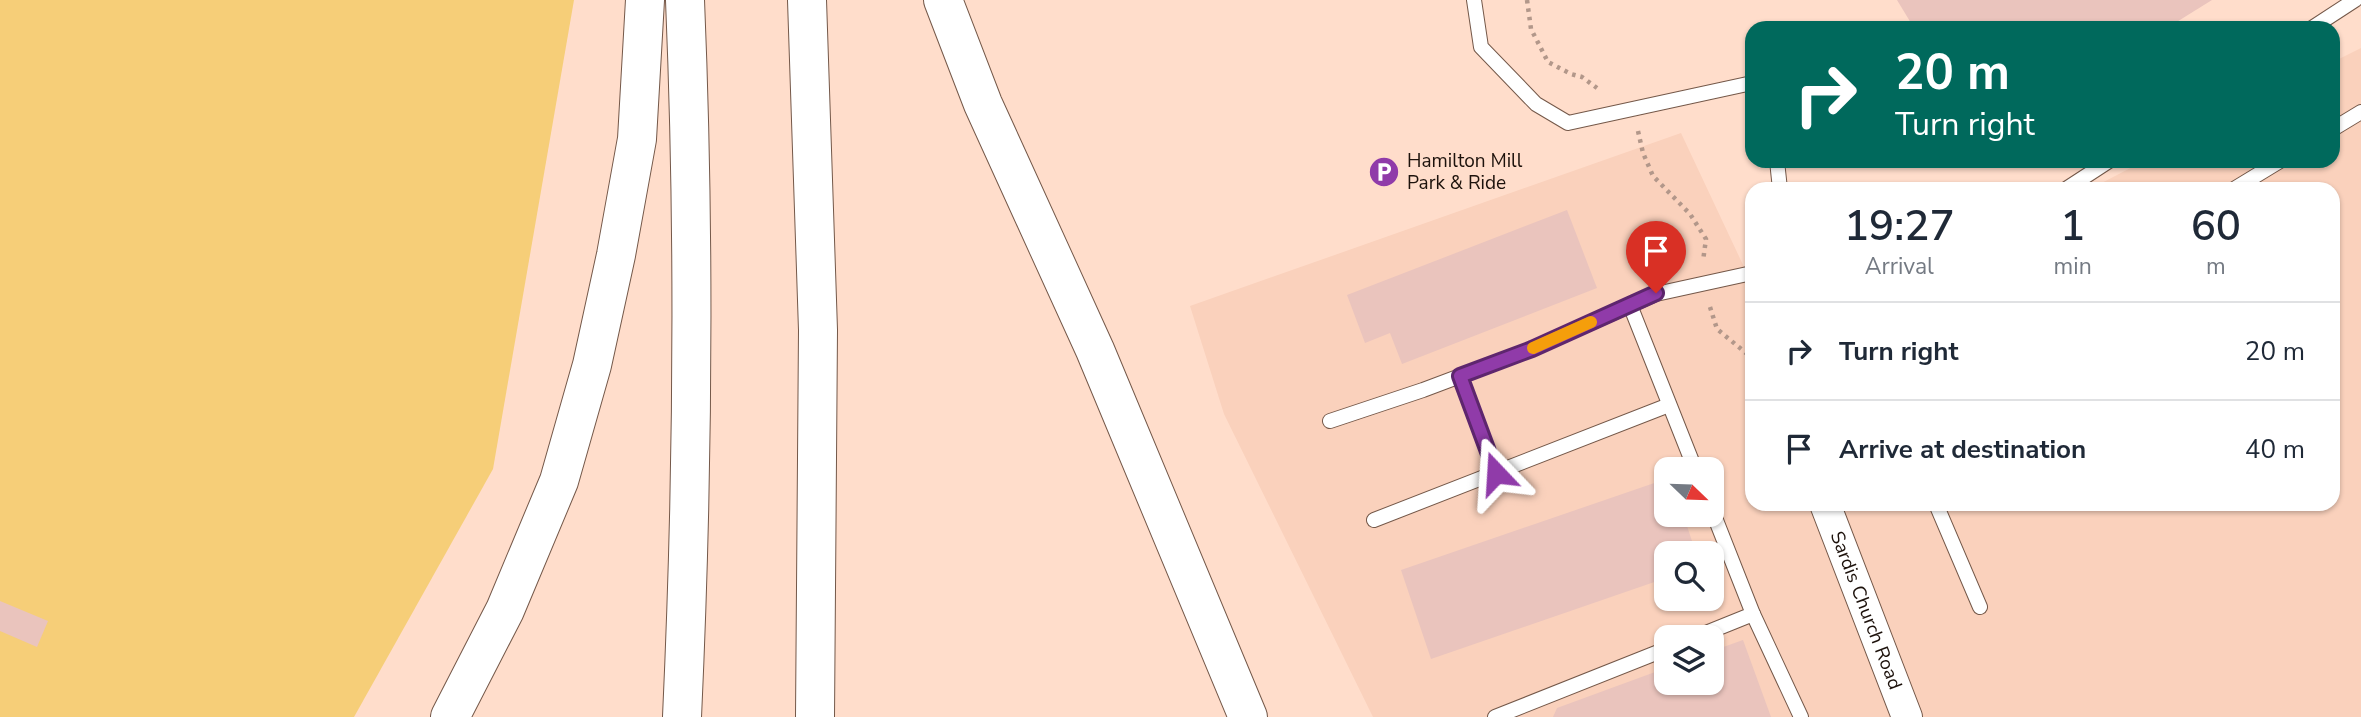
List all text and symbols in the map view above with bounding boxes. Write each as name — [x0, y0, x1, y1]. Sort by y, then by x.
text: 20 m — [1895, 39, 2010, 106]
icon: right — [1780, 49, 1871, 140]
text: Turn right — [1895, 103, 2035, 146]
place label: Hamilton Mill Park & Ride — [1407, 148, 1523, 196]
parking icon: Hamilton Mill Park & Ride — [1367, 155, 1401, 189]
text: 19:27 — [1844, 198, 1955, 255]
text: 1 — [2060, 198, 2085, 255]
text: 60 — [2191, 198, 2241, 255]
pin — [1626, 221, 1686, 293]
icon: arrive — [1637, 232, 1675, 270]
text: Arrival — [1865, 251, 1934, 282]
text: min — [2054, 251, 2092, 282]
text: m — [2206, 251, 2226, 282]
icon: right — [1780, 332, 1818, 370]
text: Turn right — [1839, 334, 1958, 369]
text: 20 m — [2245, 334, 2305, 369]
icon: arrive — [1780, 430, 1818, 468]
text: Arrive at destination — [1839, 432, 2086, 467]
text: 40 m — [2245, 432, 2305, 467]
position arrow — [1459, 436, 1533, 510]
north arrow — [1654, 457, 1724, 527]
map controls — [1654, 457, 1724, 695]
street label: Sardis Church Road — [1824, 527, 1908, 693]
button: search — [1654, 541, 1724, 611]
button: layers — [1654, 625, 1724, 695]

